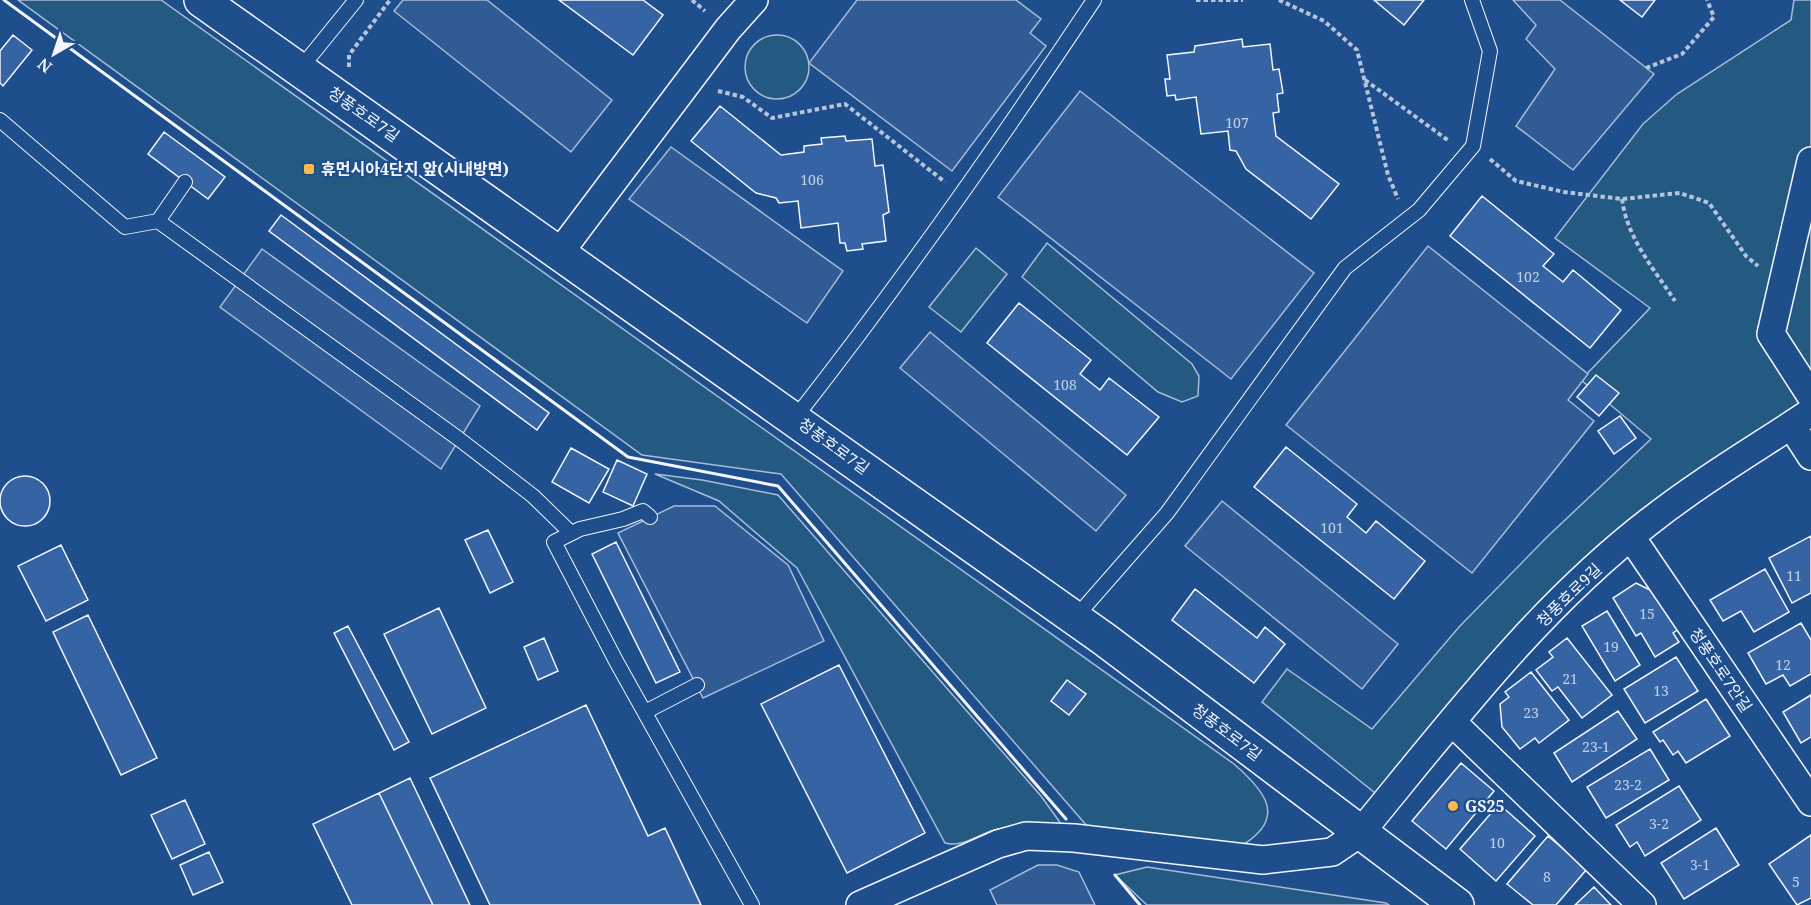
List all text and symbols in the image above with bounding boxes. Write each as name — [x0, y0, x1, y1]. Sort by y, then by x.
north arrow — [24, 24, 84, 84]
text: N — [32, 53, 56, 78]
street label: 청풍호로7길 — [324, 81, 404, 147]
house number: 107 — [1225, 113, 1249, 132]
place label: 휴먼시아4단지 앞(시내방면) — [321, 158, 509, 180]
marker: 휴먼시아4단지 앞(시내방면) — [302, 162, 316, 176]
house number: 106 — [800, 170, 824, 189]
house number: 102 — [1516, 267, 1540, 286]
house number: 108 — [1053, 375, 1077, 394]
street label: 청풍호로7길 — [794, 413, 874, 479]
house number: 101 — [1320, 518, 1344, 537]
street label: 청풍호로9길 — [1532, 558, 1606, 632]
house number: 11 — [1786, 566, 1802, 585]
house number: 15 — [1639, 604, 1655, 623]
street label: 청풍호로7안길 — [1685, 624, 1757, 716]
house number: 19 — [1603, 637, 1619, 656]
house number: 12 — [1775, 655, 1791, 674]
house number: 21 — [1562, 669, 1578, 688]
house number: 13 — [1653, 681, 1669, 700]
street label: 청풍호로7길 — [1187, 698, 1267, 766]
house number: 23 — [1523, 703, 1539, 722]
house number: 23-1 — [1582, 737, 1610, 756]
house number: 23-2 — [1614, 775, 1642, 794]
place label: GS25 — [1465, 795, 1505, 817]
marker: GS25 — [1446, 799, 1460, 813]
house number: 3-2 — [1649, 814, 1669, 833]
house number: 10 — [1489, 833, 1505, 852]
house number: 3-1 — [1690, 855, 1710, 874]
house number: 8 — [1543, 867, 1551, 886]
house number: 5 — [1792, 872, 1800, 891]

